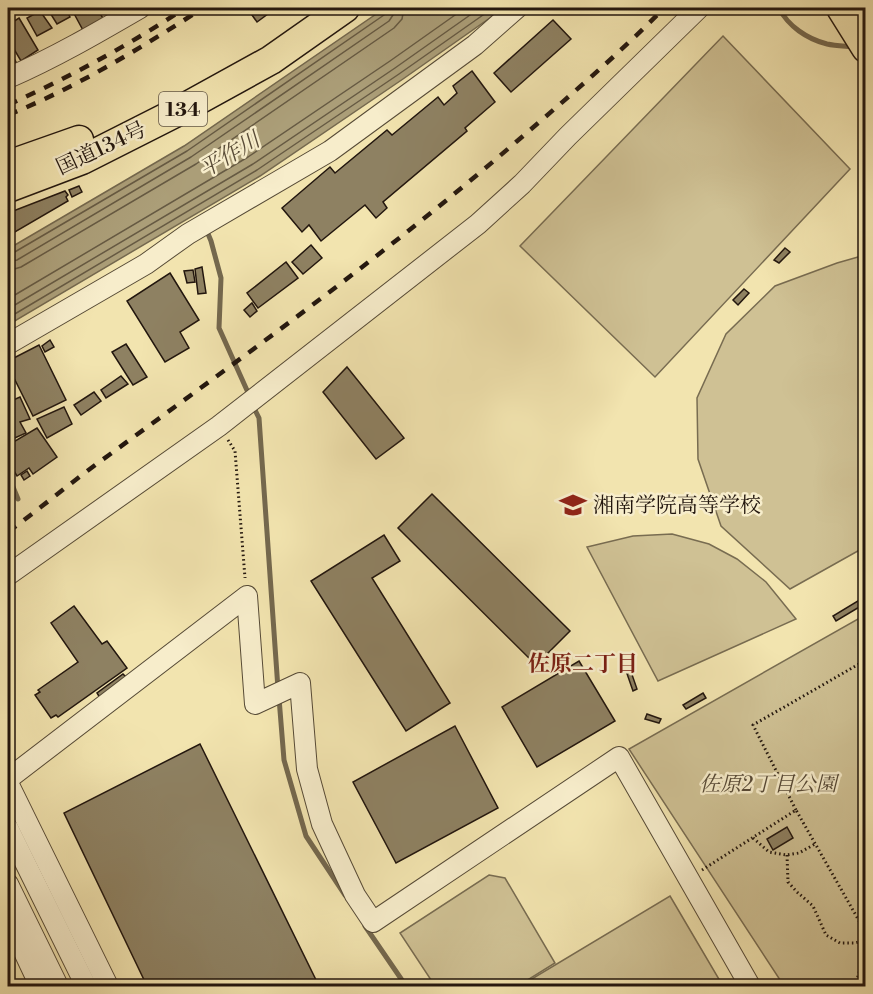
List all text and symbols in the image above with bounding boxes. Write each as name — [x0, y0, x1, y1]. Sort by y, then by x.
road number: 134 — [159, 92, 207, 126]
street label: 国道134号 — [52, 117, 151, 181]
water label: 平作川 — [195, 126, 267, 184]
school or university icon: 湘南学院高等学校 — [558, 490, 588, 520]
place label: 湘南学院高等学校 — [593, 493, 761, 519]
district label: 佐原二丁目 — [528, 651, 638, 678]
park label: 佐原2丁目公園 — [699, 772, 840, 798]

